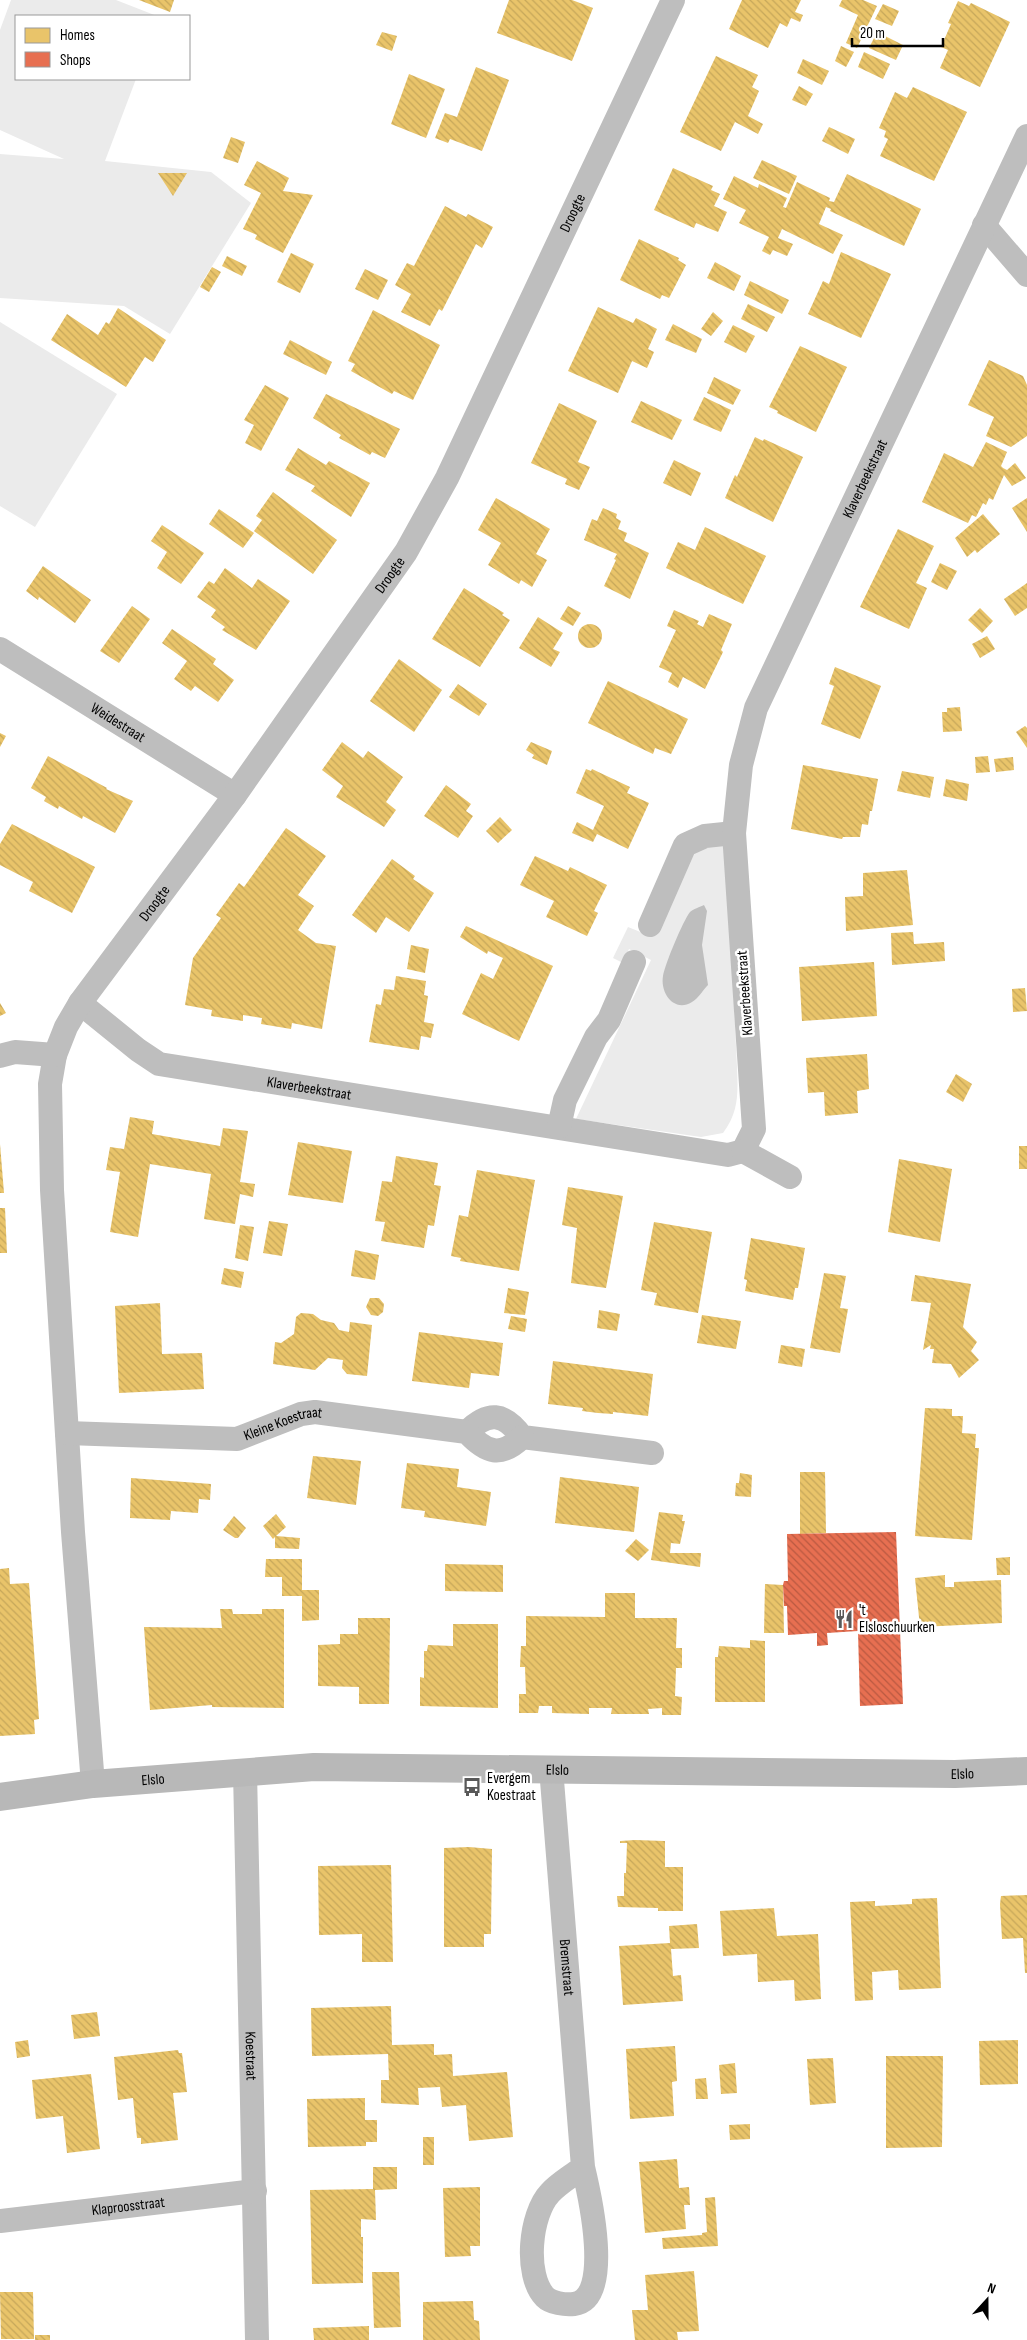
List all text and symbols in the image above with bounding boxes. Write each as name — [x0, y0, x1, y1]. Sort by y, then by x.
legend — [15, 15, 190, 80]
scale bar — [852, 15, 943, 47]
text: 20 m — [860, 24, 885, 43]
text: Homes — [60, 26, 95, 45]
text: Shops — [60, 51, 91, 70]
street label: Droogte — [555, 191, 590, 235]
street label: Klaverbeekstraat — [838, 436, 892, 521]
street label: Droogte — [370, 553, 409, 597]
street label: Weidestraat — [87, 698, 149, 747]
street label: Droogte — [135, 881, 174, 925]
street label: Klaverbeekstraat — [733, 949, 757, 1036]
street label: Klaverbeekstraat — [266, 1072, 353, 1104]
street label: Kleine Koestraat — [241, 1402, 324, 1445]
place label: 't Elsloschuurken — [859, 1601, 935, 1637]
restaurant icon: 't Elsloschuurken — [833, 1608, 855, 1630]
street label: Elslo — [546, 1760, 569, 1779]
street label: Elslo — [951, 1764, 974, 1784]
street label: Elslo — [141, 1769, 165, 1790]
place label: Evergem Koestraat — [487, 1769, 536, 1805]
bus stop icon: Evergem Koestraat — [461, 1776, 483, 1798]
street label: Bremstraat — [555, 1938, 579, 1997]
street label: Koestraat — [241, 2031, 261, 2081]
street label: Klaproosstraat — [90, 2192, 166, 2220]
north arrow — [962, 2275, 1012, 2325]
text: N — [985, 2279, 998, 2298]

